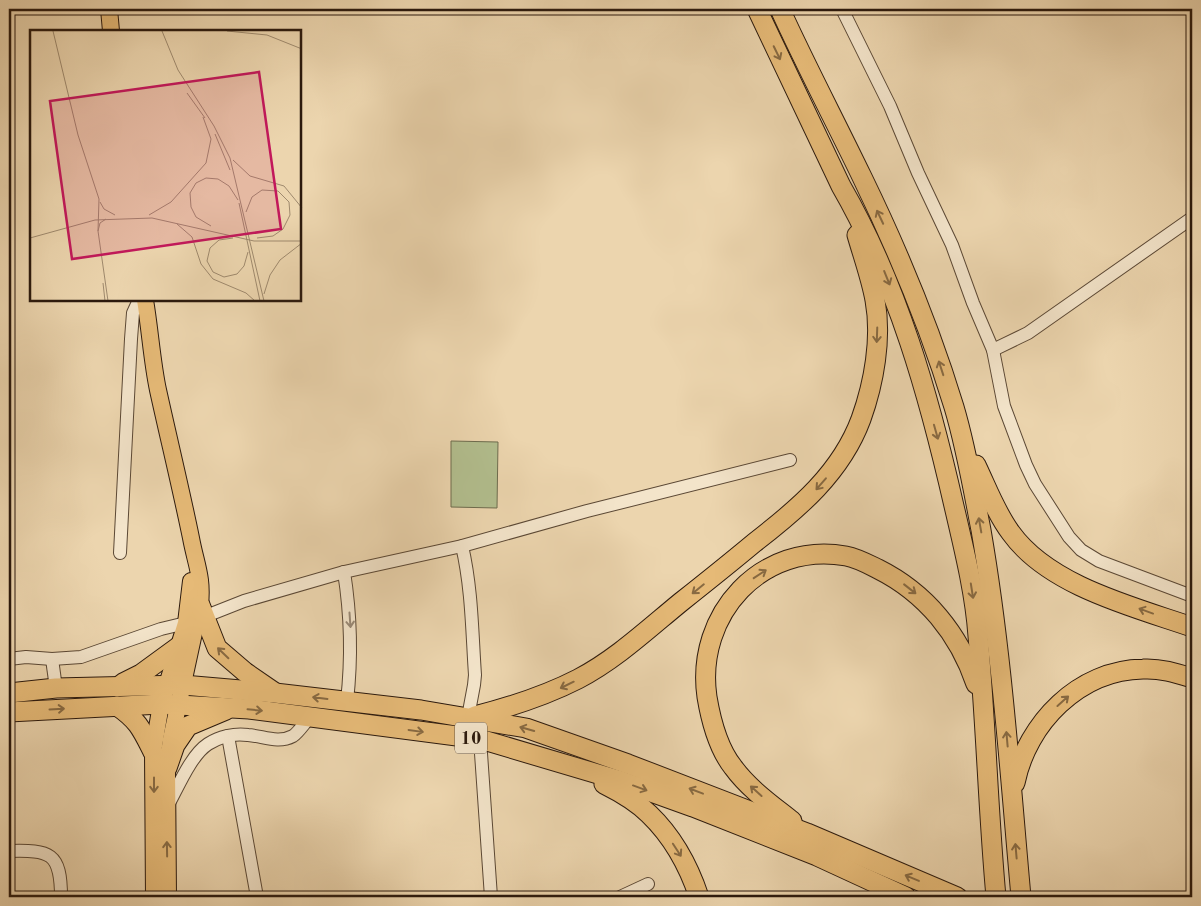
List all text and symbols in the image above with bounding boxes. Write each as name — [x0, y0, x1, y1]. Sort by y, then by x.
inset map — [30, 30, 301, 301]
one-way arrow — [773, 45, 782, 60]
one-way arrow — [875, 210, 885, 225]
one-way arrow — [882, 270, 892, 285]
one-way arrow — [872, 326, 881, 342]
one-way arrow — [936, 360, 945, 376]
one-way arrow — [931, 424, 941, 440]
one-way arrow — [816, 477, 827, 490]
one-way arrow — [974, 518, 984, 534]
one-way arrow — [753, 569, 767, 579]
one-way arrow — [967, 582, 977, 598]
one-way arrow — [692, 583, 705, 594]
one-way arrow — [903, 584, 916, 595]
one-way arrow — [1139, 606, 1155, 615]
one-way arrow — [346, 612, 355, 628]
one-way arrow — [217, 647, 229, 659]
one-way arrow — [560, 681, 575, 690]
one-way arrow — [312, 693, 328, 703]
one-way arrow — [1057, 695, 1070, 706]
one-way arrow — [49, 705, 65, 714]
one-way arrow — [246, 705, 262, 715]
road number: 10 — [455, 722, 487, 754]
one-way arrow — [520, 724, 536, 734]
one-way arrow — [407, 726, 423, 736]
one-way arrow — [1002, 731, 1011, 747]
one-way arrow — [149, 777, 158, 793]
one-way arrow — [632, 784, 648, 793]
one-way arrow — [749, 785, 762, 797]
one-way arrow — [689, 786, 705, 795]
one-way arrow — [162, 841, 172, 857]
one-way arrow — [672, 843, 682, 857]
one-way arrow — [1012, 843, 1021, 859]
one-way arrow — [905, 873, 920, 883]

